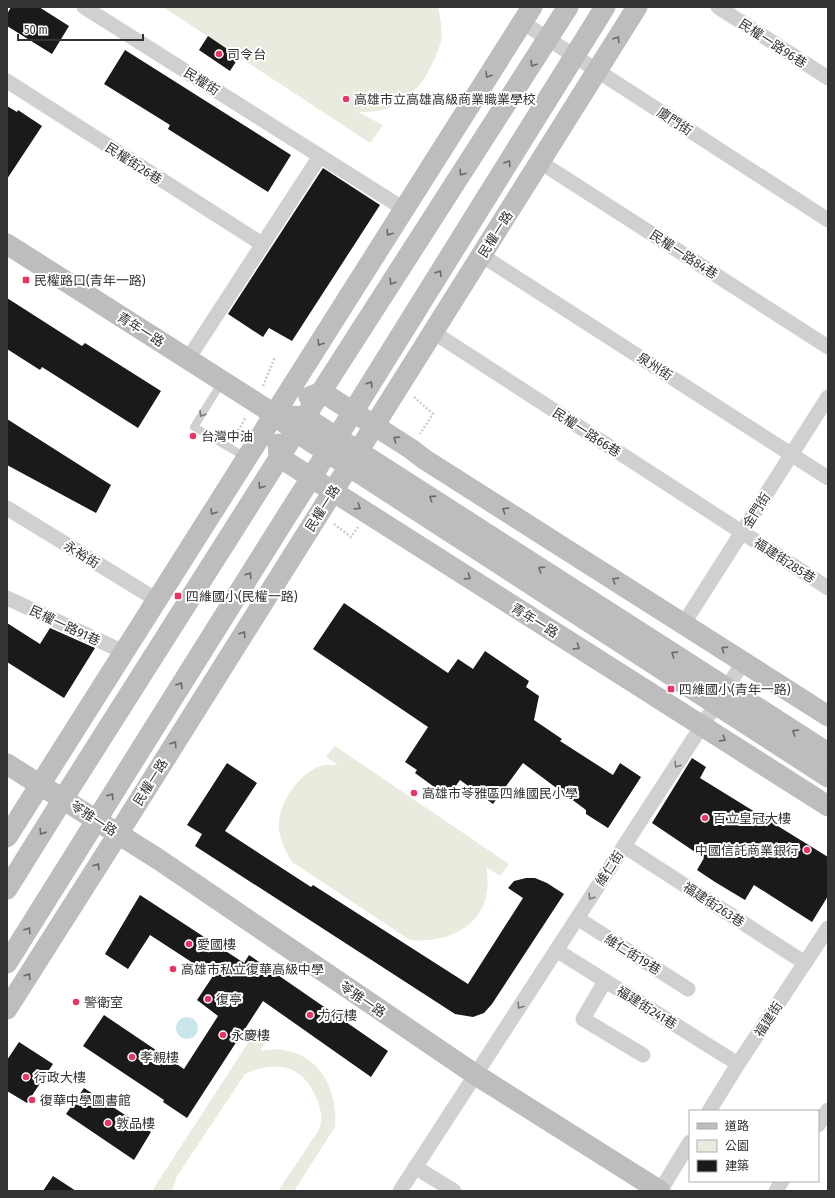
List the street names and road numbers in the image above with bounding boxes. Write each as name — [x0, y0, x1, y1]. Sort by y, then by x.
street label: 民權一路96巷 — [736, 16, 809, 71]
street label: 民權街 — [181, 65, 222, 98]
street label: 廈門街 — [654, 105, 695, 138]
street label: 民權街26巷 — [103, 140, 165, 187]
street label: 民權一路 — [475, 208, 516, 260]
street label: 民權一路84巷 — [647, 227, 720, 282]
street label: 青年一路 — [115, 309, 167, 350]
street label: 泉州街 — [634, 350, 675, 383]
street label: 民權一路66巷 — [550, 405, 623, 460]
street label: 民權一路 — [302, 482, 343, 534]
street label: 金門街 — [740, 490, 773, 531]
street label: 福建街285巷 — [751, 535, 818, 586]
street label: 永裕街 — [61, 538, 102, 571]
street label: 青年一路 — [509, 600, 561, 641]
street label: 民權一路91巷 — [27, 603, 102, 648]
street label: 民權一路 — [130, 756, 171, 808]
street label: 苓雅一路 — [68, 798, 120, 839]
street label: 維仁街 — [593, 848, 626, 889]
street label: 福建街263巷 — [680, 879, 747, 930]
street label: 維仁街19巷 — [602, 931, 664, 978]
street label: 苓雅一路 — [337, 979, 388, 1020]
street label: 福建街241巷 — [614, 983, 680, 1032]
street label: 福建街 — [752, 999, 785, 1040]

